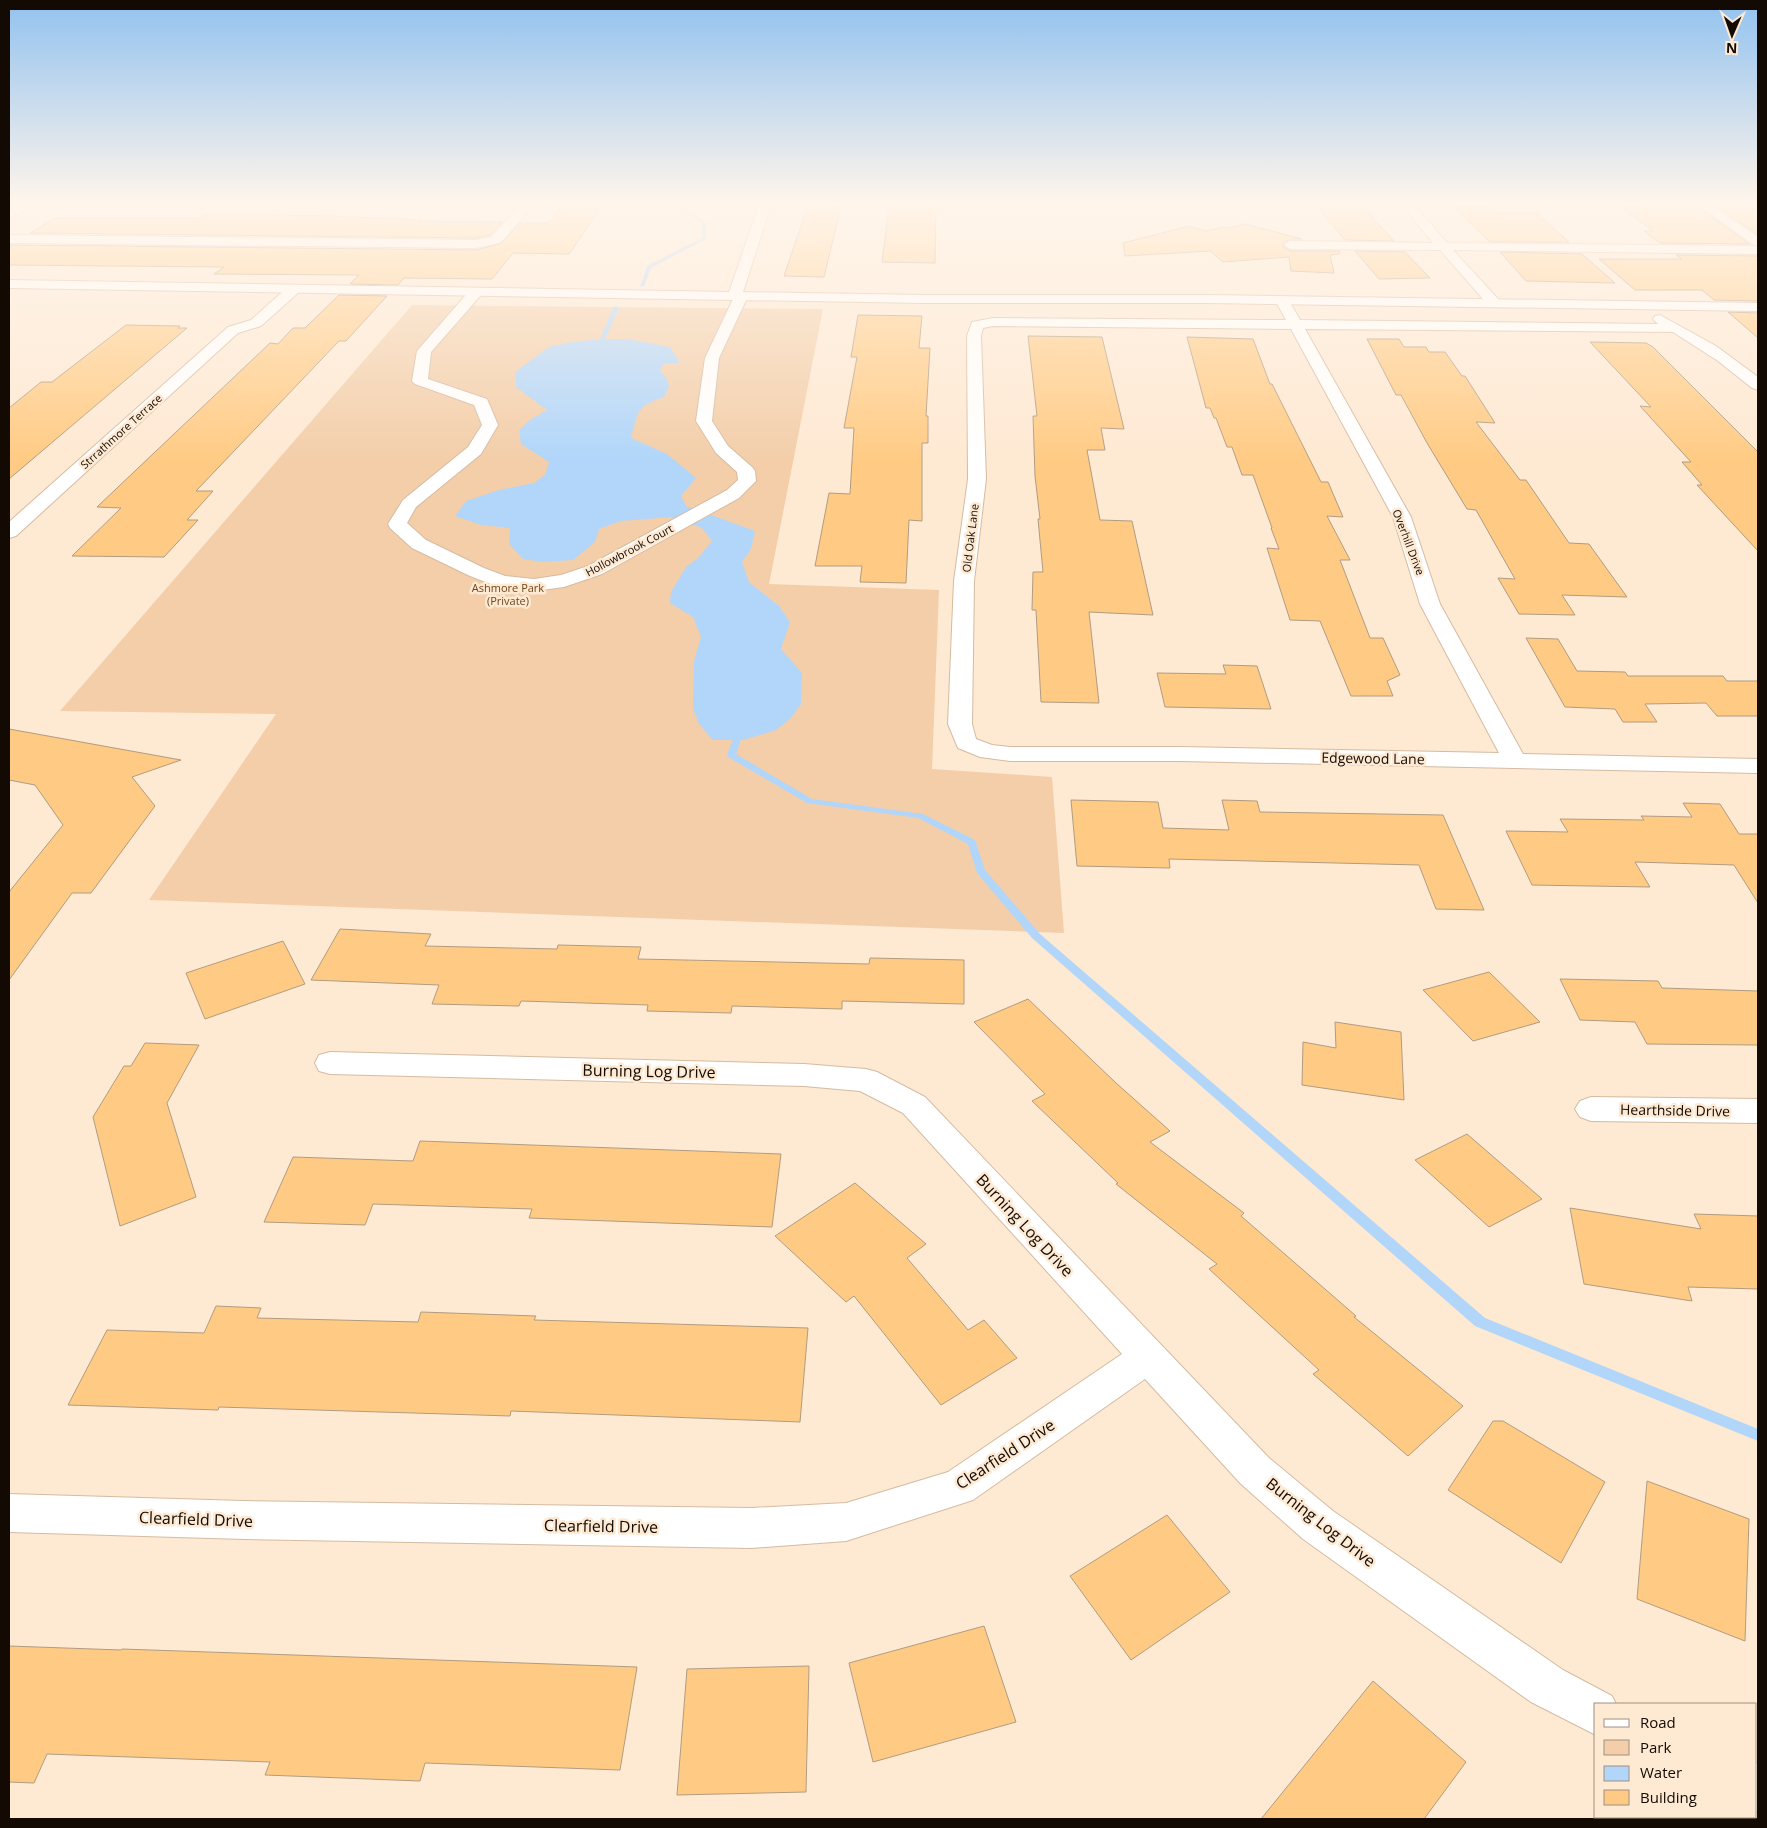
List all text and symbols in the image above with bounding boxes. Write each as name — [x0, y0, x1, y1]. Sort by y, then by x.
north arrow — [1707, 10, 1757, 60]
text: N — [1726, 39, 1738, 58]
street label: Strrathmore Terrace — [77, 390, 165, 472]
street label: Old Oak Lane — [958, 503, 982, 573]
street label: Overhill Drive — [1390, 507, 1428, 577]
street label: Hollowbrook Court — [583, 521, 676, 579]
park label: Ashmore Park (Private) — [472, 580, 544, 608]
street label: Edgewood Lane — [1321, 748, 1425, 768]
street label: Burning Log Drive — [582, 1059, 716, 1083]
street label: Hearthside Drive — [1620, 1100, 1730, 1120]
street label: Burning Log Drive — [972, 1169, 1078, 1281]
street label: Clearfield Drive — [951, 1414, 1059, 1494]
street label: Burning Log Drive — [1262, 1472, 1380, 1572]
street label: Clearfield Drive — [139, 1506, 253, 1532]
street label: Clearfield Drive — [544, 1514, 658, 1538]
legend — [1594, 1703, 1757, 1818]
text: Road — [1640, 1712, 1676, 1732]
text: Park — [1640, 1737, 1671, 1757]
text: Water — [1640, 1762, 1682, 1782]
text: Building — [1640, 1787, 1697, 1807]

